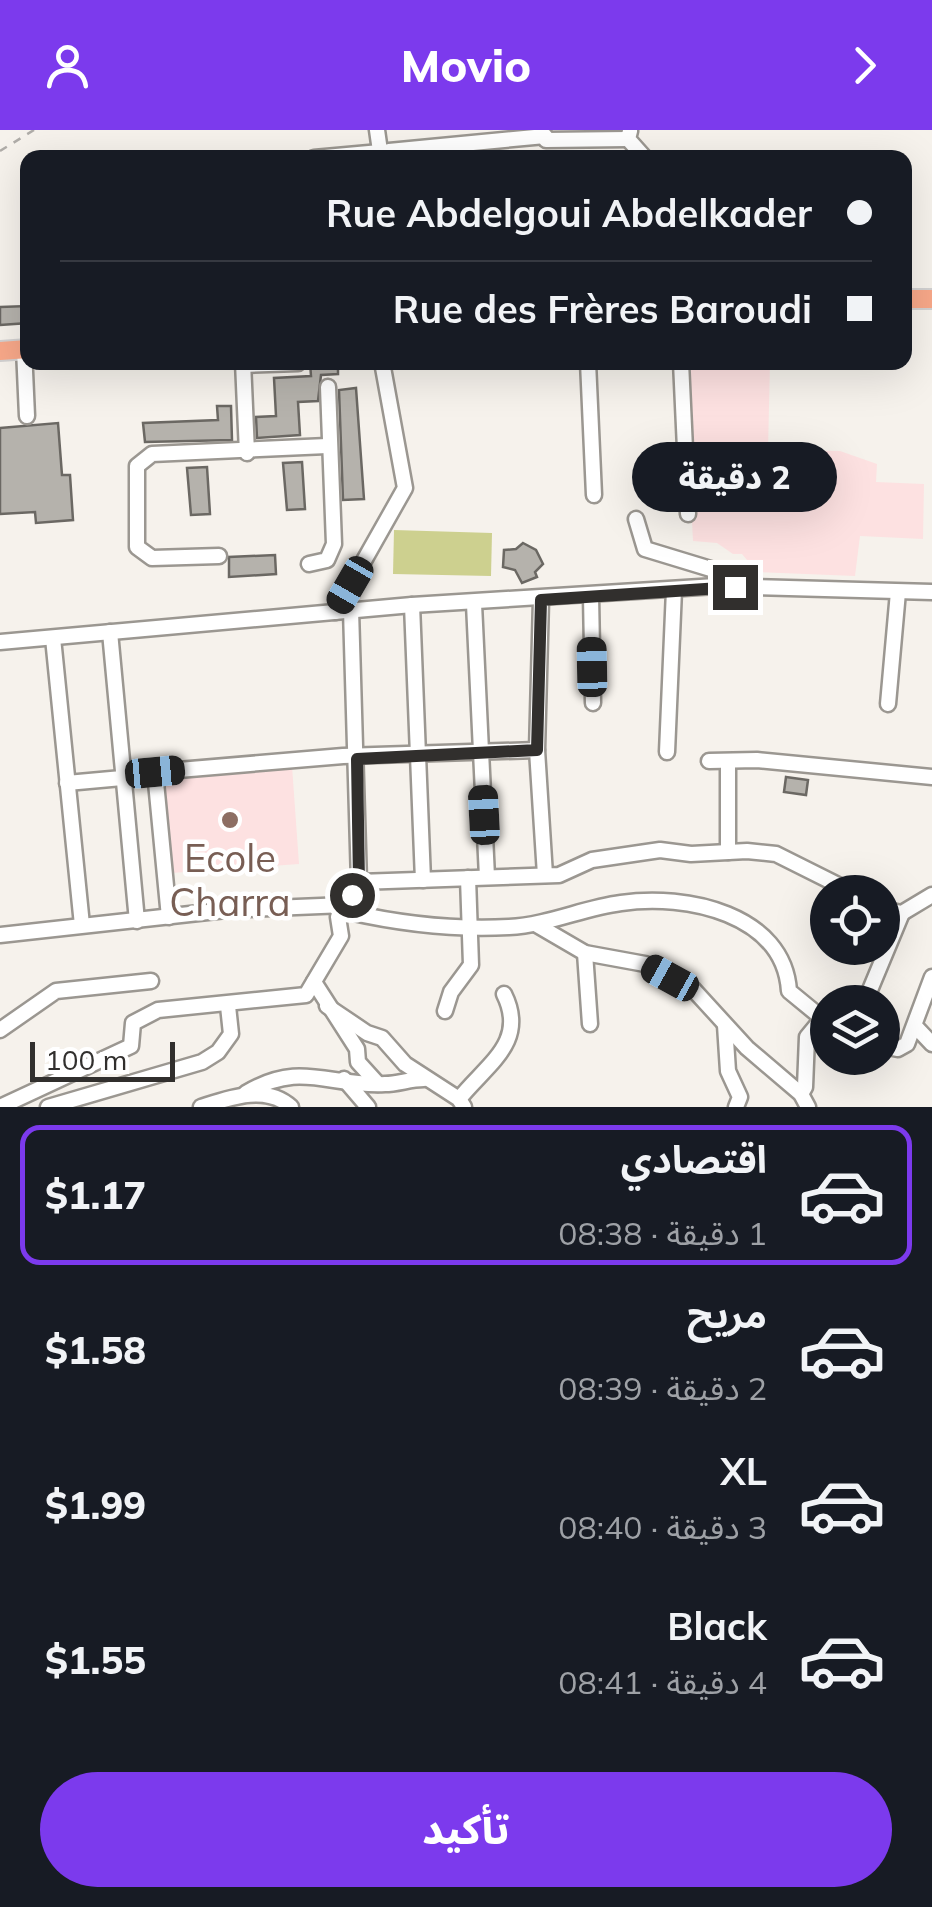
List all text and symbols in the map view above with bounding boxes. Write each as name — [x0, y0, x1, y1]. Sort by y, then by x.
text: Movio — [401, 37, 531, 93]
icon: person — [40, 38, 95, 93]
icon: forward — [837, 38, 892, 93]
text: Rue Abdelgoui Abdelkader — [326, 189, 812, 237]
text: Rue des Frères Baroudi — [393, 285, 812, 333]
callout: 2 دقيقة — [632, 442, 838, 512]
text: 2 دقيقة — [679, 457, 790, 497]
car — [322, 552, 378, 618]
route end — [713, 565, 758, 610]
car — [576, 637, 608, 697]
car — [124, 754, 186, 790]
car — [467, 784, 501, 846]
marker: Ecole Charra — [219, 809, 241, 831]
place label: Ecole Charra — [169, 834, 291, 926]
route start — [330, 873, 375, 918]
map controls — [810, 875, 900, 1075]
button: locate — [810, 875, 900, 965]
car — [636, 950, 704, 1006]
button: layers — [810, 985, 900, 1075]
scale bar — [30, 1037, 175, 1081]
text: 100 m — [45, 1042, 127, 1077]
text: اقتصادي — [621, 1135, 767, 1183]
icon: car — [797, 1150, 887, 1240]
text: $1.17 — [45, 1171, 146, 1219]
text: 1 دقيقة · 08:38 — [558, 1213, 767, 1253]
text: مريح — [687, 1290, 767, 1338]
icon: car — [797, 1305, 887, 1395]
text: $1.58 — [45, 1326, 146, 1374]
text: 2 دقيقة · 08:39 — [558, 1368, 767, 1408]
text: XL — [720, 1447, 767, 1495]
icon: car — [797, 1460, 887, 1550]
text: $1.99 — [45, 1481, 146, 1529]
text: 3 دقيقة · 08:40 — [558, 1507, 767, 1547]
text: Black — [667, 1602, 767, 1650]
icon: car — [797, 1615, 887, 1705]
text: $1.55 — [45, 1636, 146, 1684]
text: 4 دقيقة · 08:41 — [558, 1662, 767, 1702]
button: تأكيد — [40, 1772, 892, 1887]

